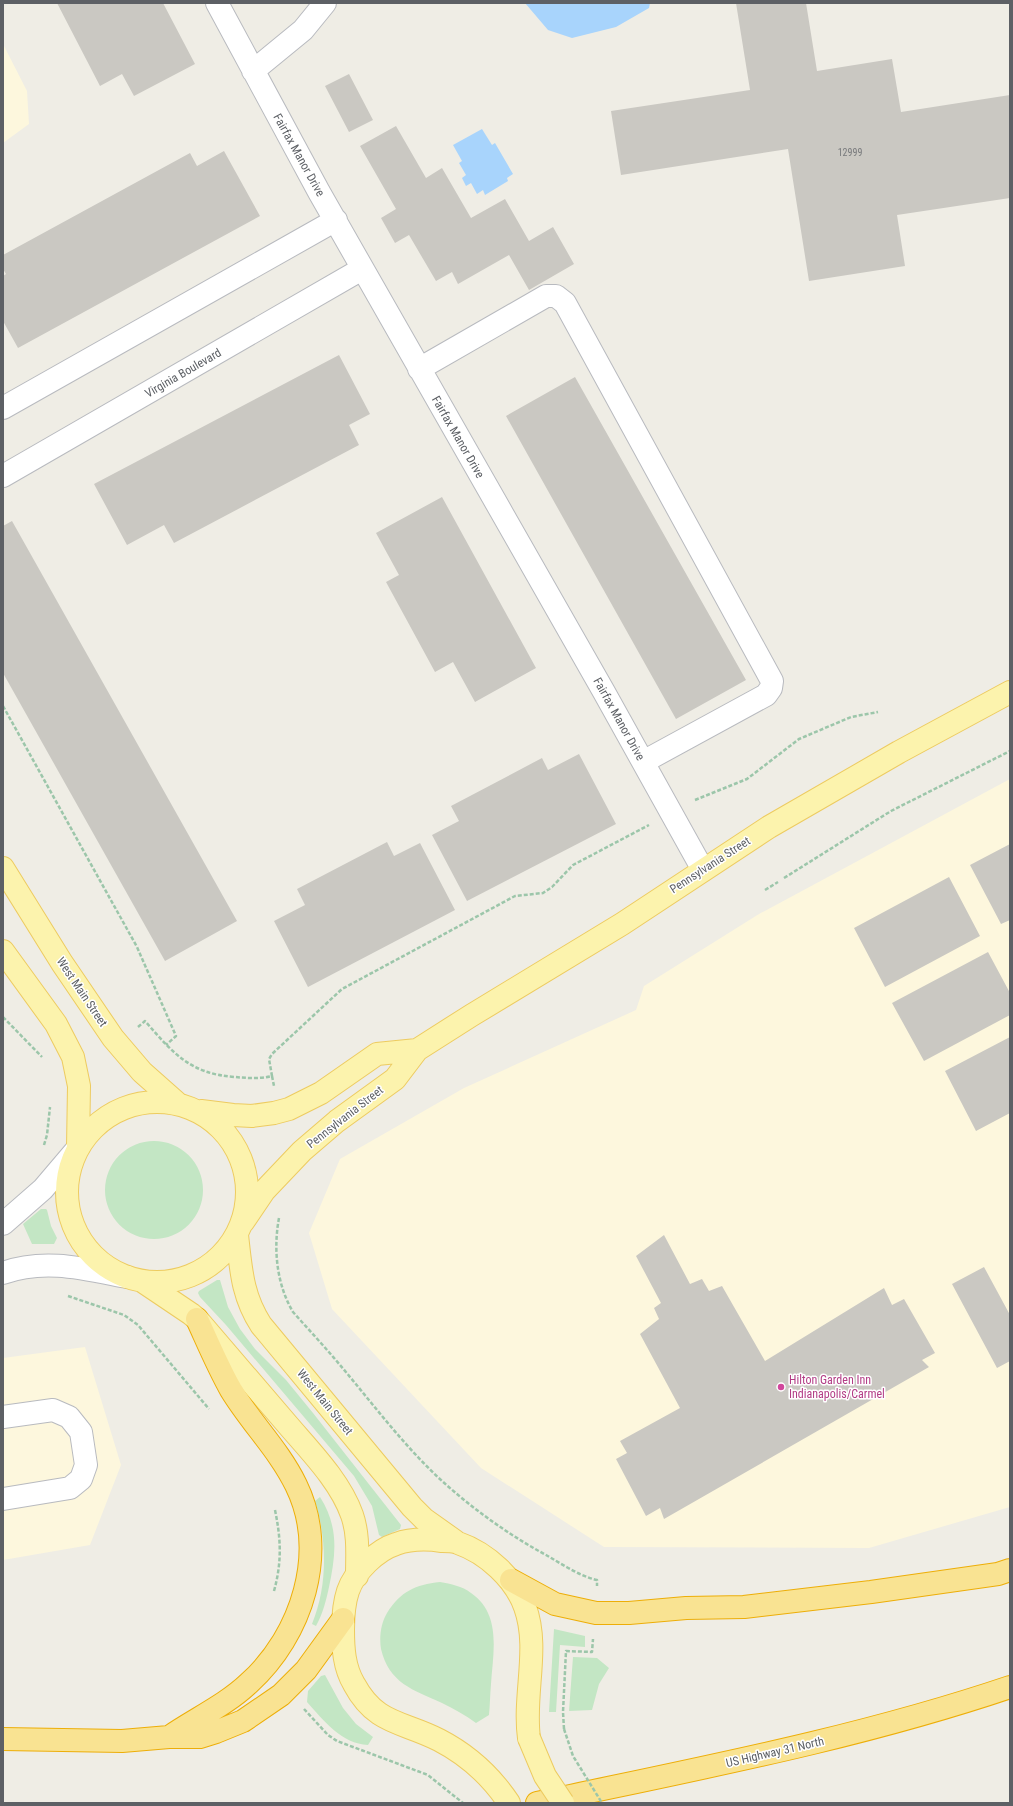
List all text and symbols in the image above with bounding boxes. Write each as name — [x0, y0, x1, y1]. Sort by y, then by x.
street label: Fairfax Manor Drive — [270, 111, 328, 199]
house number: 12999 — [838, 147, 862, 158]
street label: Virginia Boulevard — [142, 345, 224, 400]
street label: Fairfax Manor Drive — [429, 393, 487, 481]
street label: Fairfax Manor Drive — [590, 675, 648, 763]
street label: Pennsylvania Street — [667, 834, 753, 896]
street label: West Main Street — [54, 955, 111, 1030]
street label: Pennsylvania Street — [304, 1083, 386, 1151]
street label: West Main Street — [294, 1366, 356, 1438]
place label: Hilton Garden Inn Indianapolis/Carmel — [789, 1373, 885, 1401]
marker: Hilton Garden Inn Indianapolis/Carmel — [776, 1382, 786, 1392]
street label: US Highway 31 North — [725, 1734, 826, 1770]

